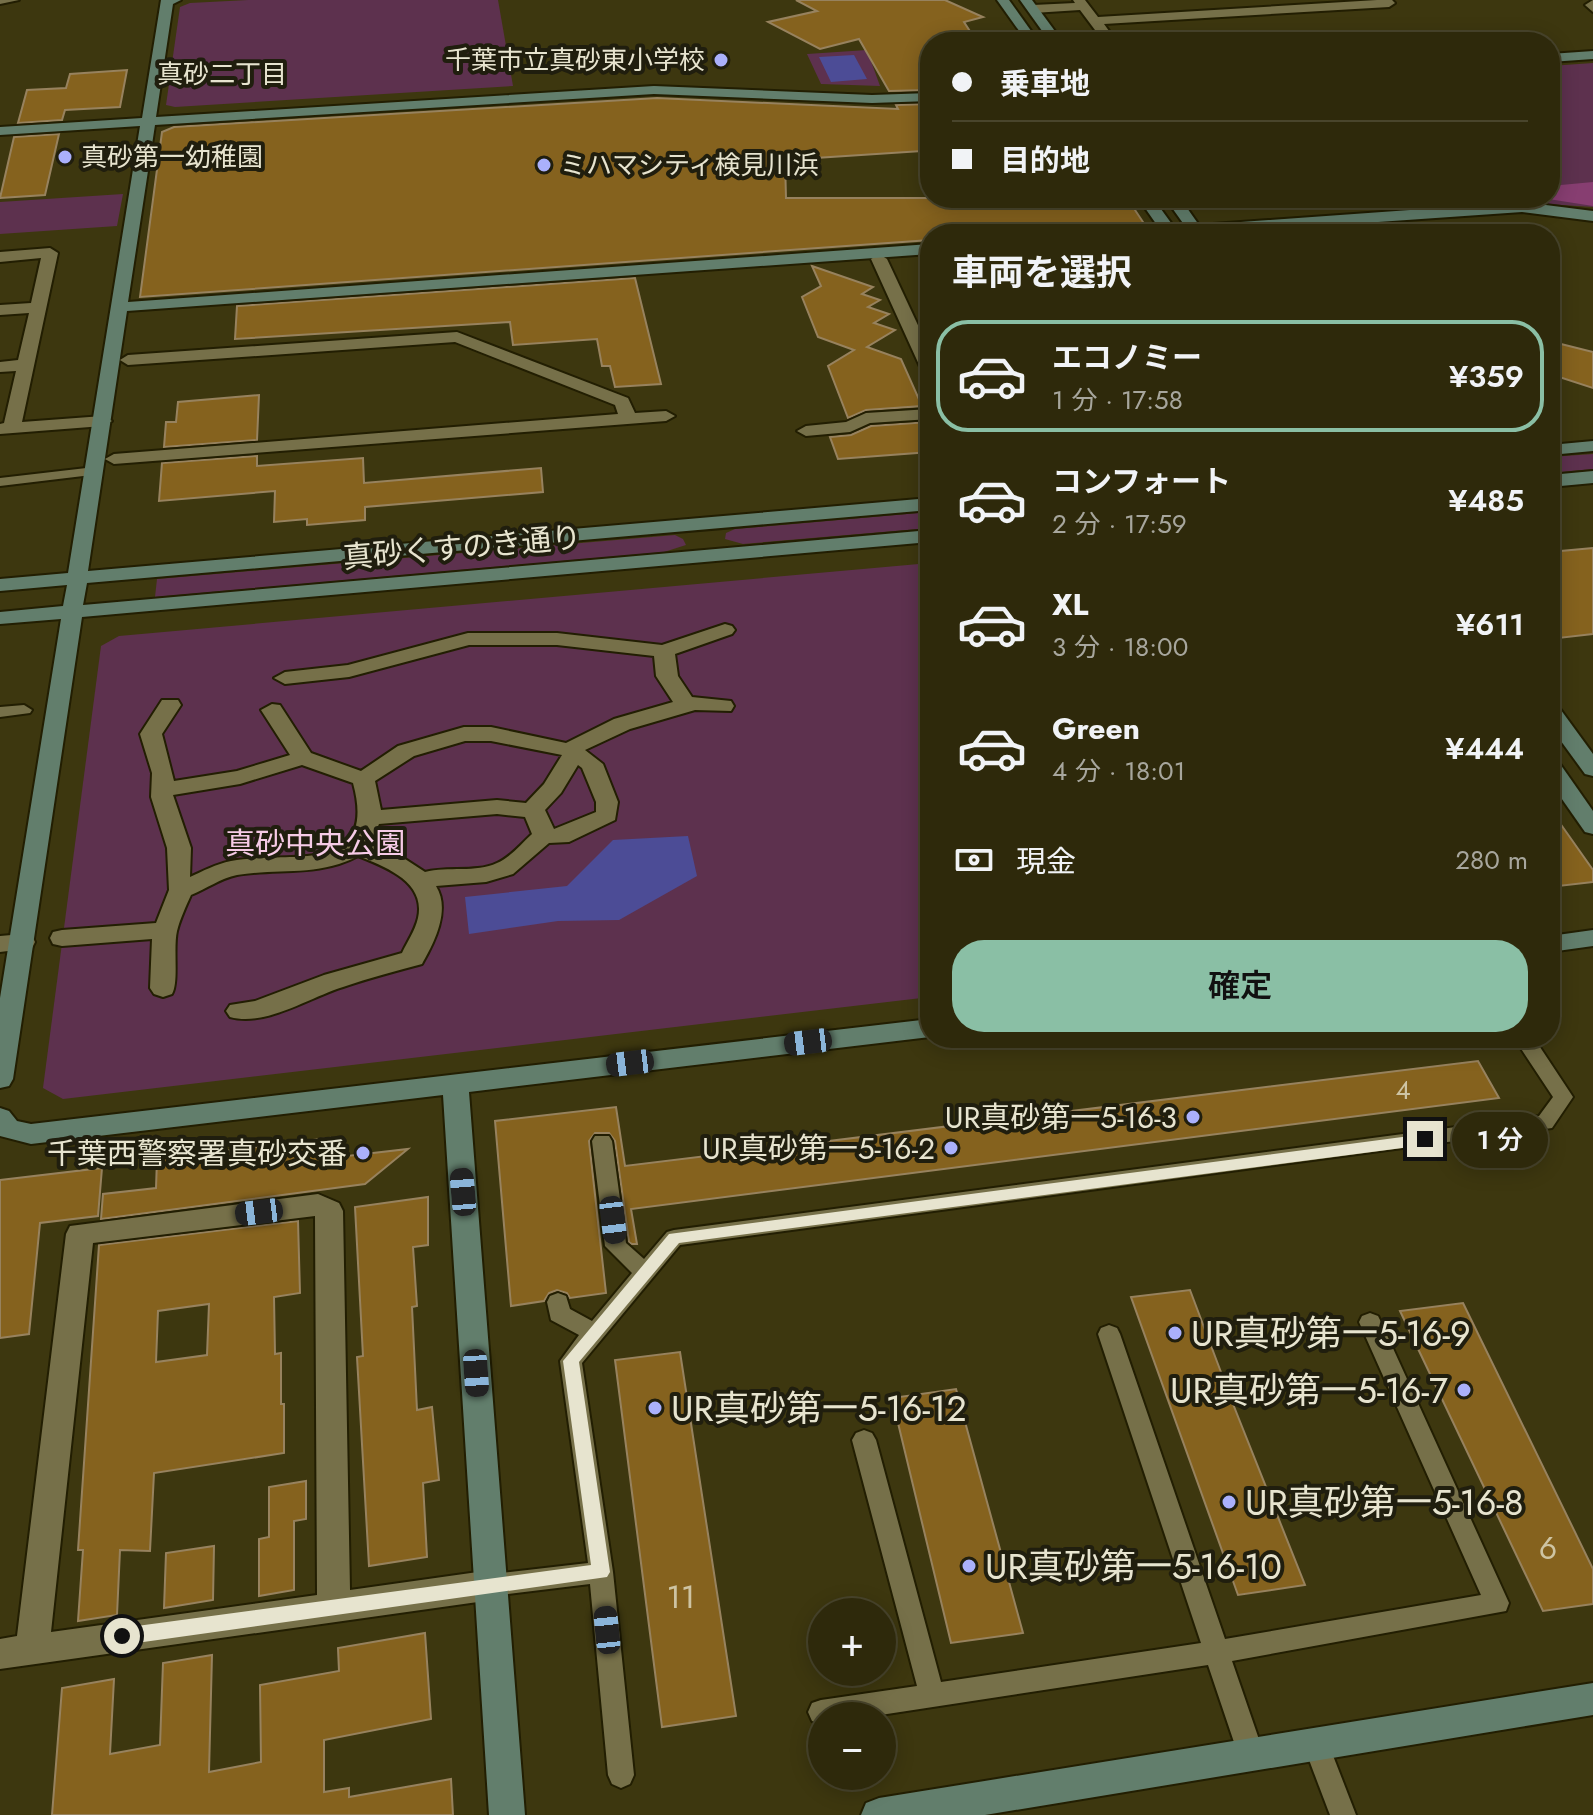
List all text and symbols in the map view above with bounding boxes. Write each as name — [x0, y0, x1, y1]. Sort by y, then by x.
place label: 千葉市立真砂東小学校 — [445, 41, 705, 79]
marker: 千葉市立真砂東小学校 — [712, 51, 730, 69]
district label: 真砂二丁目 — [157, 55, 287, 93]
text: 乗車地 — [1000, 62, 1090, 105]
place label: 真砂第一幼稚園 — [81, 138, 263, 176]
text: 目的地 — [1000, 139, 1090, 182]
place label: ミハマシティ検見川浜 — [560, 146, 818, 184]
marker: 真砂第一幼稚園 — [56, 148, 74, 166]
marker: ミハマシティ検見川浜 — [535, 156, 553, 174]
text: 車両を選択 — [952, 246, 1132, 298]
text: エコノミー — [1052, 336, 1202, 379]
icon: car — [956, 340, 1028, 412]
text: ¥359 — [1449, 355, 1524, 398]
text: 1 分 · 17:58 — [1052, 381, 1183, 419]
text: コンフォート — [1052, 460, 1231, 503]
icon: car — [956, 464, 1028, 536]
text: ¥485 — [1448, 479, 1524, 522]
text: 2 分 · 17:59 — [1052, 505, 1187, 543]
street label: 真砂くすのき通り — [341, 515, 583, 579]
text: XL — [1052, 583, 1088, 626]
icon: car — [956, 588, 1028, 660]
text: ¥611 — [1456, 603, 1524, 646]
text: 3 分 · 18:00 — [1052, 628, 1188, 666]
text: Green — [1052, 707, 1140, 750]
icon: car — [956, 712, 1028, 784]
text: ¥444 — [1445, 727, 1524, 770]
text: 4 分 · 18:01 — [1052, 752, 1185, 790]
park label: 真砂中央公園 — [225, 822, 405, 865]
icon: cash — [952, 838, 996, 882]
text: 現金 — [1016, 840, 1076, 883]
text: 280 m — [1455, 841, 1528, 879]
button: 確定 — [952, 940, 1528, 1032]
car — [783, 1027, 833, 1057]
car — [605, 1048, 655, 1078]
house number: 4 — [1395, 1071, 1411, 1109]
place label: UR真砂第一5-16-3 — [945, 1096, 1177, 1139]
marker: UR真砂第一5-16-3 — [1184, 1108, 1202, 1126]
callout: 1 分 — [1453, 1111, 1549, 1167]
route end — [1407, 1121, 1443, 1157]
text: 1 分 — [1477, 1121, 1523, 1159]
place label: UR真砂第一5-16-2 — [702, 1127, 935, 1170]
place label: 千葉西警察署真砂交番 — [47, 1132, 347, 1175]
marker: UR真砂第一5-16-2 — [942, 1139, 960, 1157]
marker: 千葉西警察署真砂交番 — [354, 1144, 372, 1162]
car — [449, 1167, 477, 1217]
car — [598, 1195, 628, 1245]
car — [234, 1197, 284, 1227]
place label: UR真砂第一5-16-9 — [1191, 1307, 1471, 1359]
marker: UR真砂第一5-16-9 — [1166, 1324, 1184, 1342]
car — [462, 1348, 490, 1398]
place label: UR真砂第一5-16-7 — [1170, 1364, 1448, 1416]
marker: UR真砂第一5-16-7 — [1455, 1381, 1473, 1399]
place label: UR真砂第一5-16-12 — [671, 1382, 967, 1434]
marker: UR真砂第一5-16-12 — [646, 1399, 664, 1417]
place label: UR真砂第一5-16-8 — [1245, 1476, 1524, 1528]
marker: UR真砂第一5-16-8 — [1220, 1493, 1238, 1511]
house number: 6 — [1539, 1525, 1557, 1571]
place label: UR真砂第一5-16-10 — [985, 1540, 1282, 1592]
marker: UR真砂第一5-16-10 — [960, 1557, 978, 1575]
house number: 11 — [667, 1574, 695, 1620]
map controls — [808, 1598, 896, 1790]
button: + — [808, 1598, 896, 1686]
car — [593, 1605, 621, 1655]
route start — [104, 1618, 140, 1654]
button: − — [808, 1702, 896, 1790]

